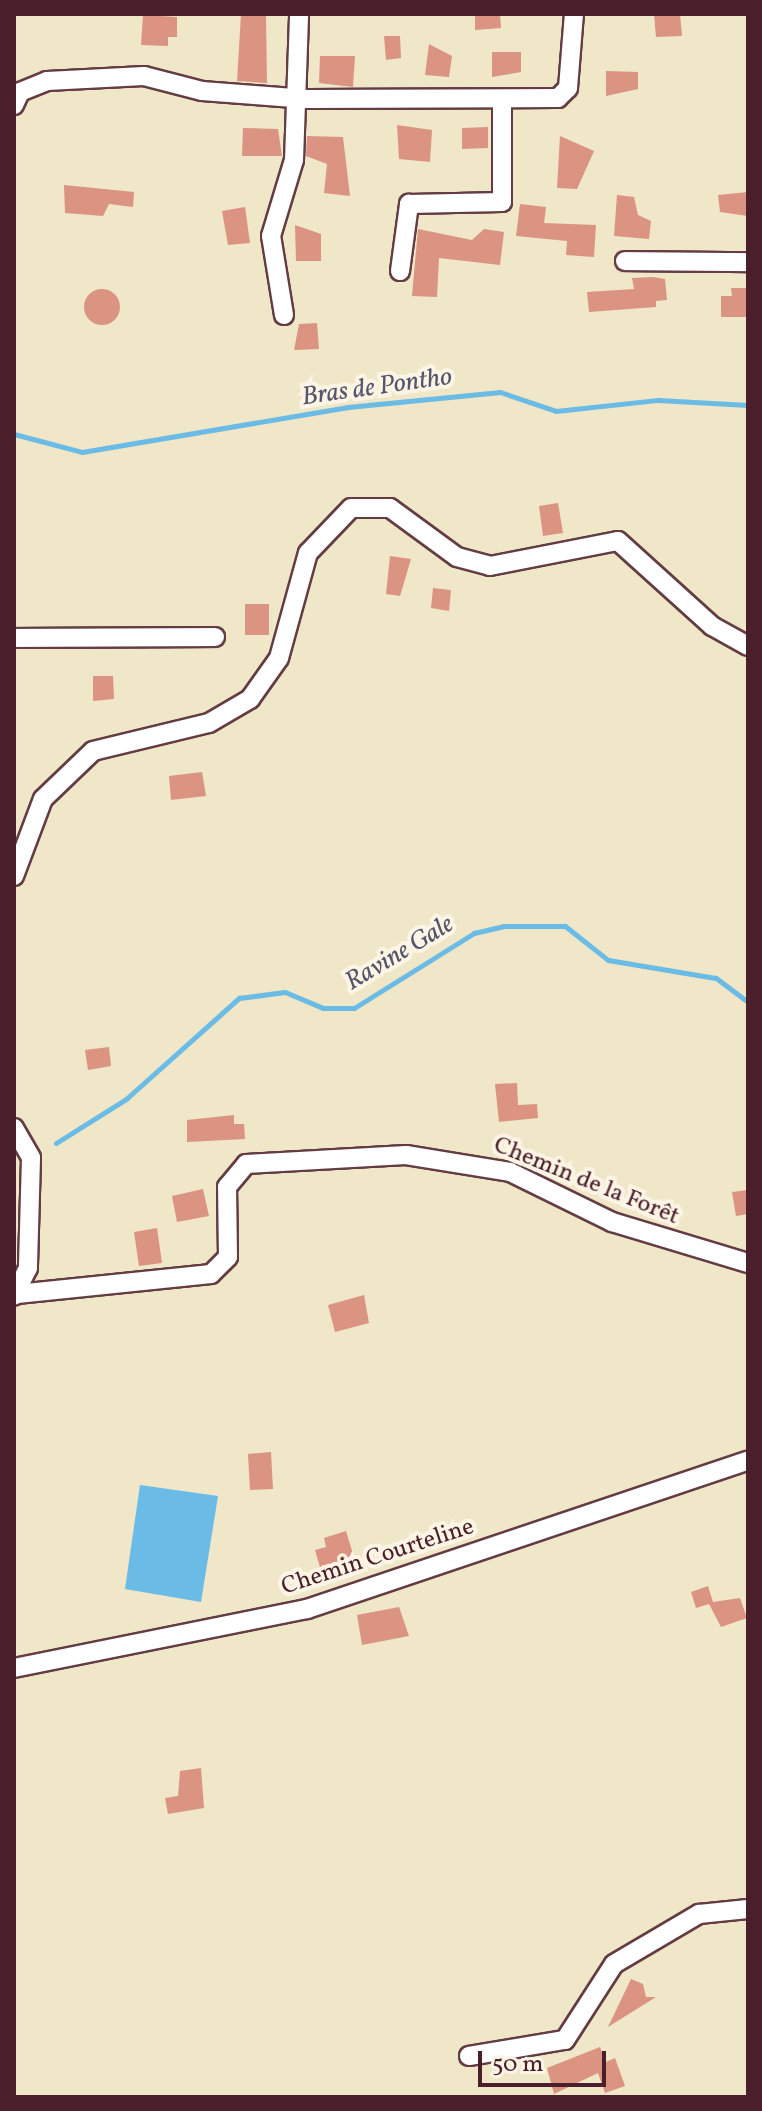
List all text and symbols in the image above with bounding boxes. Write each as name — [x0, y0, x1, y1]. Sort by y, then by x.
water label: Bras de Pontho — [300, 362, 454, 414]
water label: Ravine Gale — [340, 909, 460, 999]
street label: Chemin de la Forêt — [489, 1132, 683, 1232]
street label: Chemin Courteline — [278, 1513, 478, 1603]
scale bar — [482, 2035, 610, 2085]
text: 50 m — [492, 2048, 544, 2082]

